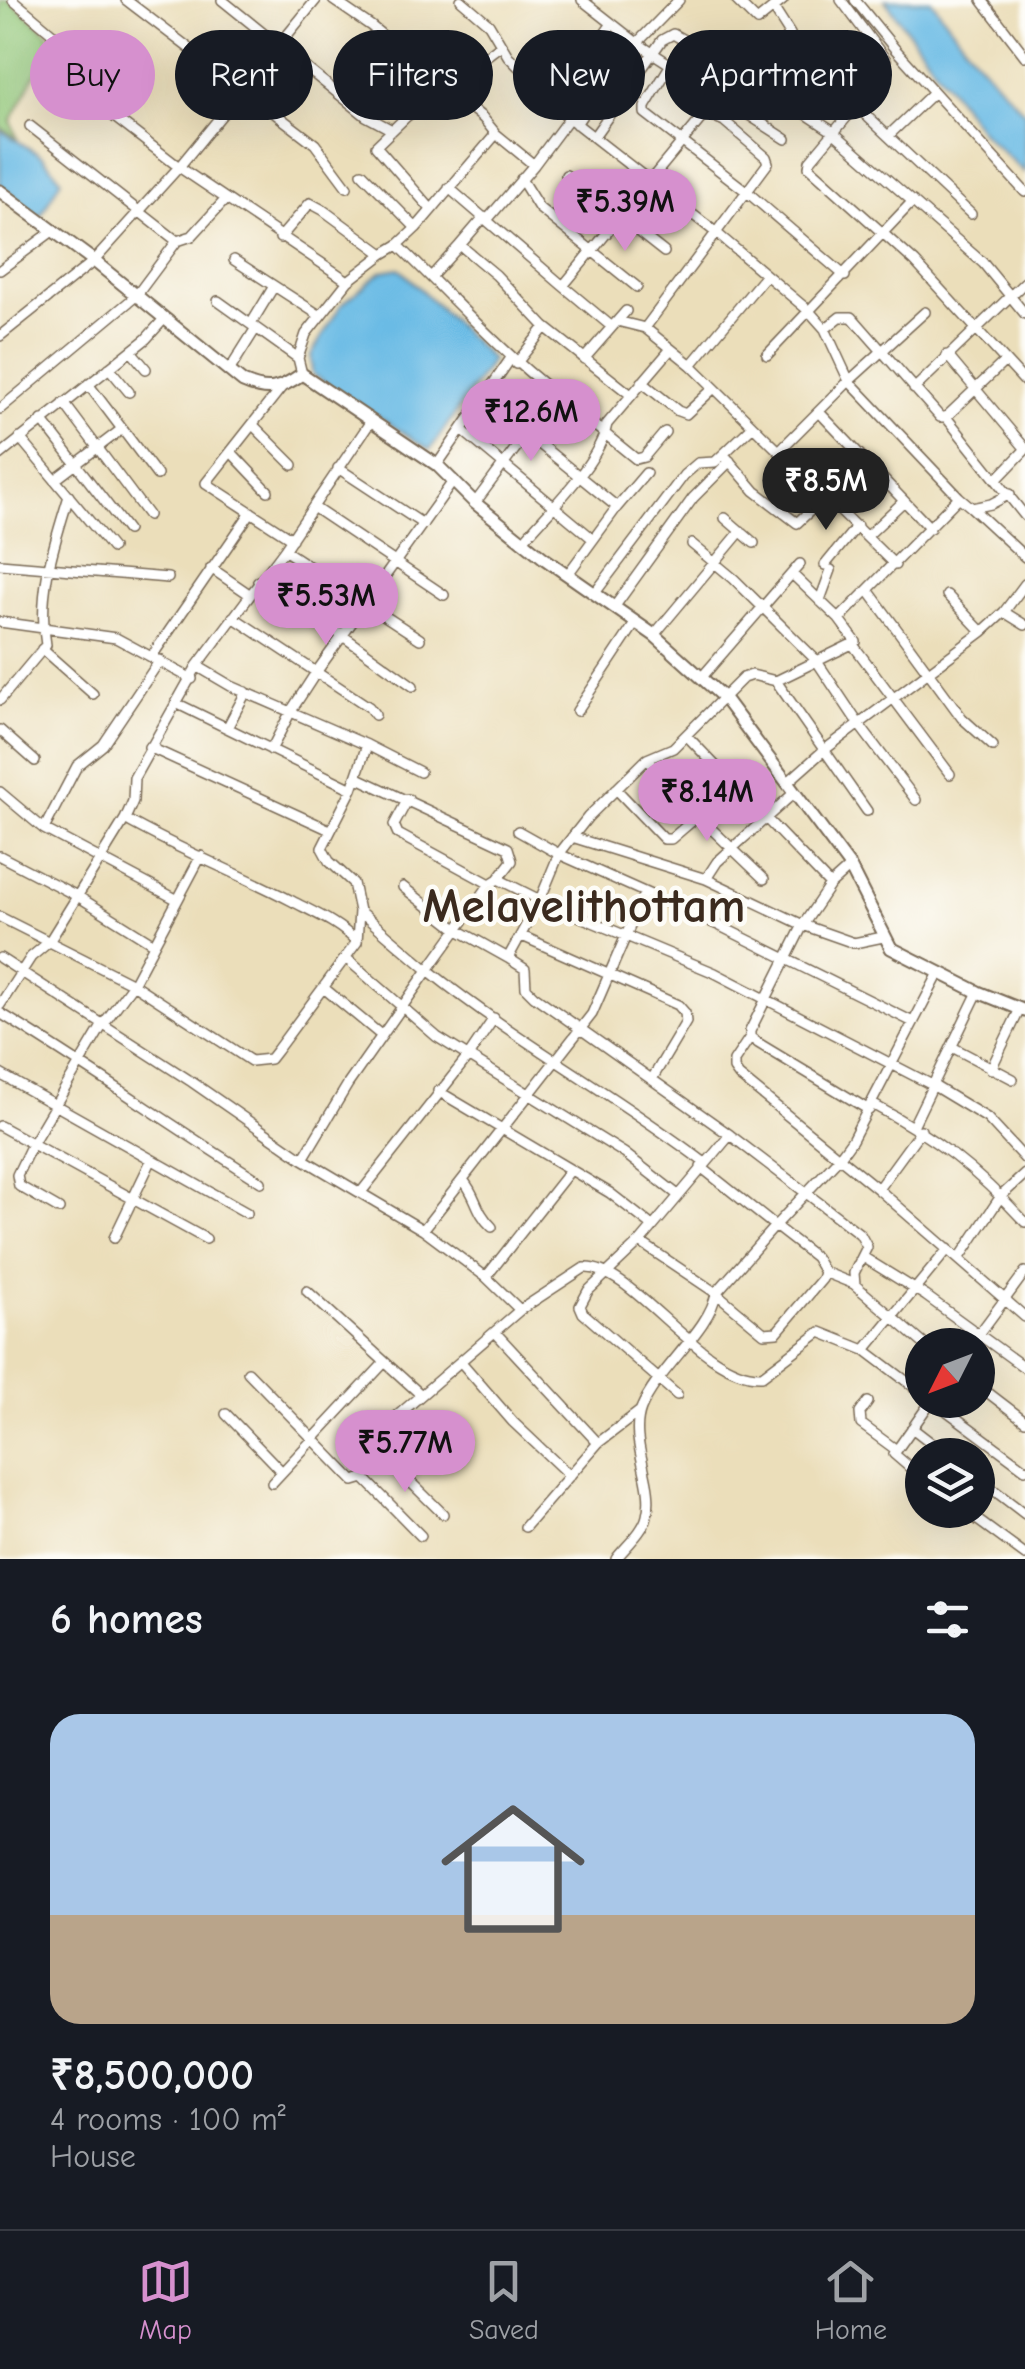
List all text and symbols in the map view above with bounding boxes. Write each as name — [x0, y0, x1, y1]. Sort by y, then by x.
chip: Buy — [30, 30, 155, 120]
chip: Rent — [175, 30, 313, 120]
chip: Filters — [333, 30, 493, 120]
chip: New — [513, 30, 645, 120]
chip: Apartment — [665, 30, 892, 120]
pin: ₹5.39M — [544, 169, 706, 254]
text: ₹5.39M — [575, 183, 675, 220]
pin: ₹12.6M — [450, 379, 612, 464]
text: ₹12.6M — [483, 393, 579, 430]
pin: ₹8.5M — [756, 448, 896, 533]
text: ₹8.5M — [784, 462, 868, 499]
pin: ₹5.53M — [245, 563, 407, 648]
text: ₹5.53M — [276, 577, 376, 614]
pin: ₹8.14M — [626, 759, 788, 844]
text: ₹8.14M — [660, 773, 754, 810]
district label: Melavelithottam — [423, 879, 745, 934]
north arrow — [905, 1328, 995, 1418]
map controls — [905, 1328, 995, 1528]
pin: ₹5.77M — [324, 1410, 486, 1495]
text: ₹5.77M — [357, 1424, 453, 1461]
button: layers — [905, 1438, 995, 1528]
icon: filters — [920, 1592, 975, 1647]
text: 6 homes — [50, 1595, 203, 1644]
icon: home — [423, 1779, 603, 1959]
text: ₹8,500,000 — [50, 2051, 254, 2100]
text: 4 rooms · 100 m² — [50, 2101, 286, 2138]
text: House — [50, 2138, 136, 2175]
tab: Map — [138, 2254, 193, 2346]
tab: Saved — [469, 2254, 539, 2346]
tab: Home — [815, 2254, 887, 2346]

